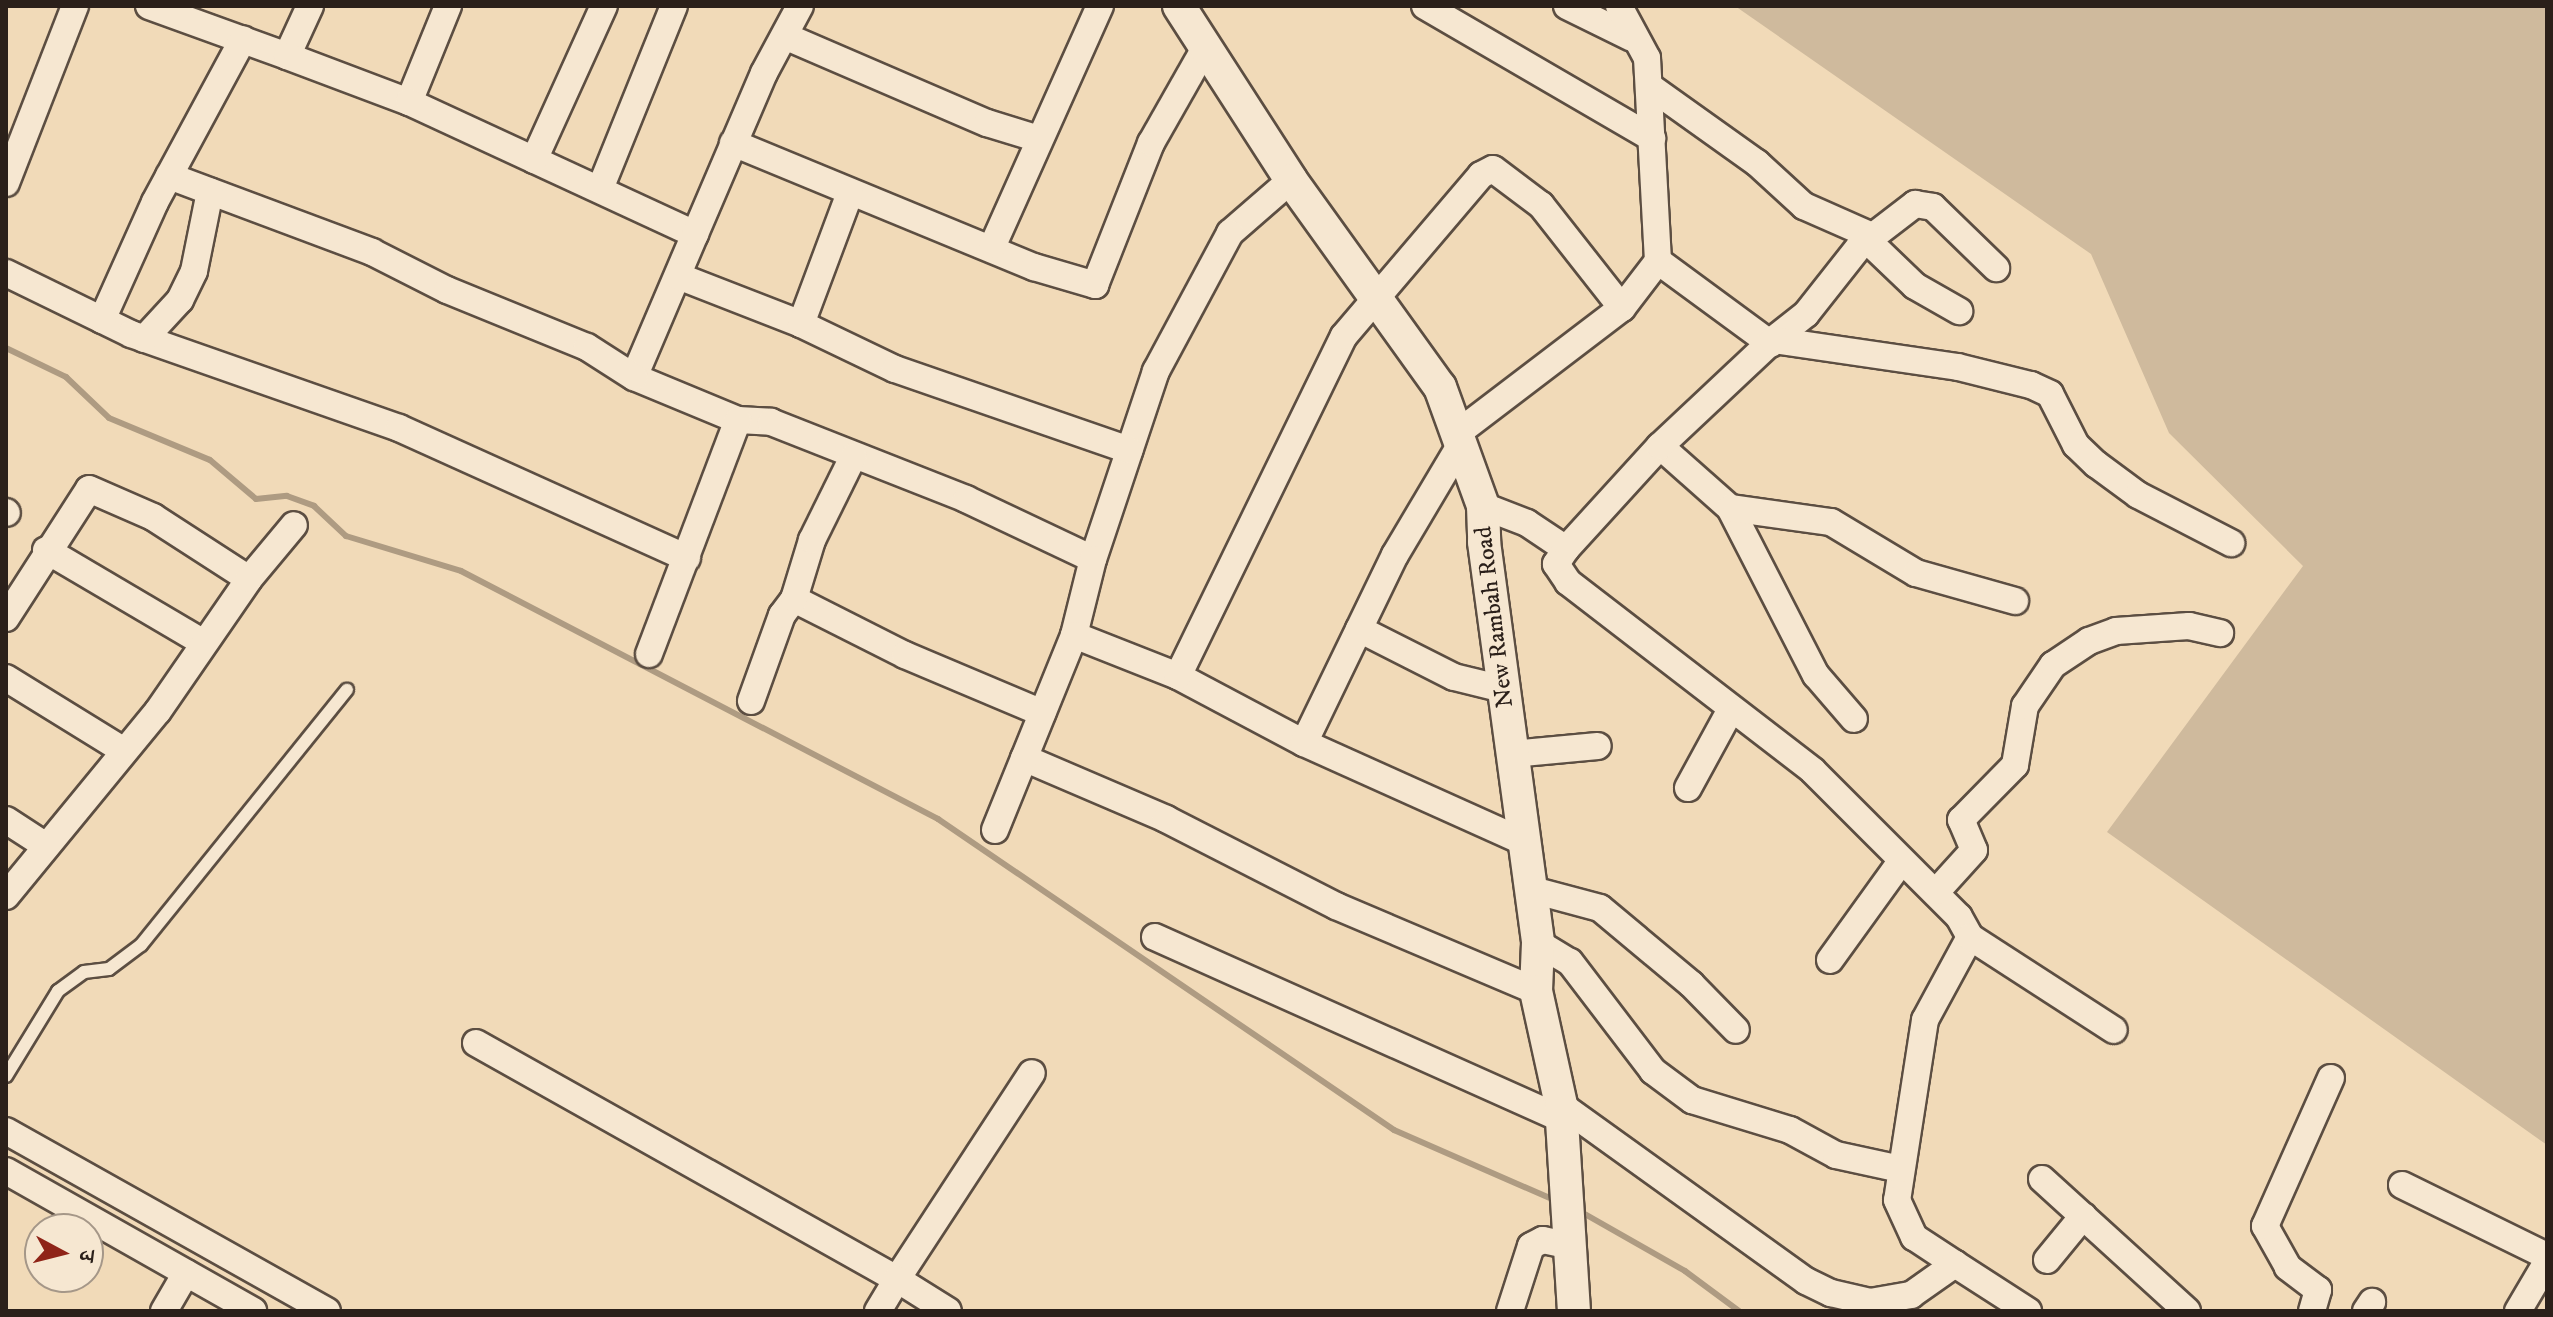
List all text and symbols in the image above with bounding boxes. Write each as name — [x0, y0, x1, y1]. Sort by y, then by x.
street label: New Rambah Road — [1470, 525, 1520, 709]
north arrow — [24, 1213, 104, 1293]
text: उ — [72, 1249, 100, 1263]

